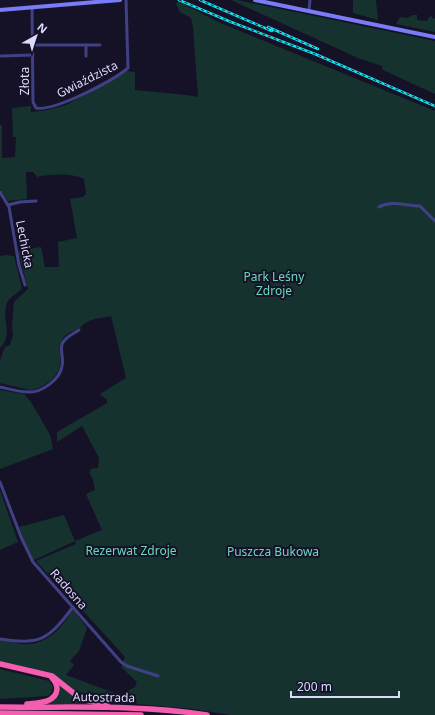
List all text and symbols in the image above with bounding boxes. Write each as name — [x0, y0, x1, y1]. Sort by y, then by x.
north arrow — [16, 16, 56, 56]
text: N — [34, 19, 51, 36]
street label: Gwiaździsta — [53, 56, 121, 102]
street label: Złota — [16, 67, 33, 95]
street label: Lechicka — [12, 219, 38, 269]
park label: Park Leśny Zdroje — [244, 268, 305, 299]
park label: Rezerwat Zdroje — [85, 542, 177, 559]
park label: Puszcza Bukowa — [227, 543, 319, 560]
street label: Radosna — [47, 565, 91, 613]
scale bar — [291, 673, 399, 699]
text: 200 m — [297, 678, 332, 695]
street label: Autostrada — [73, 688, 135, 706]

